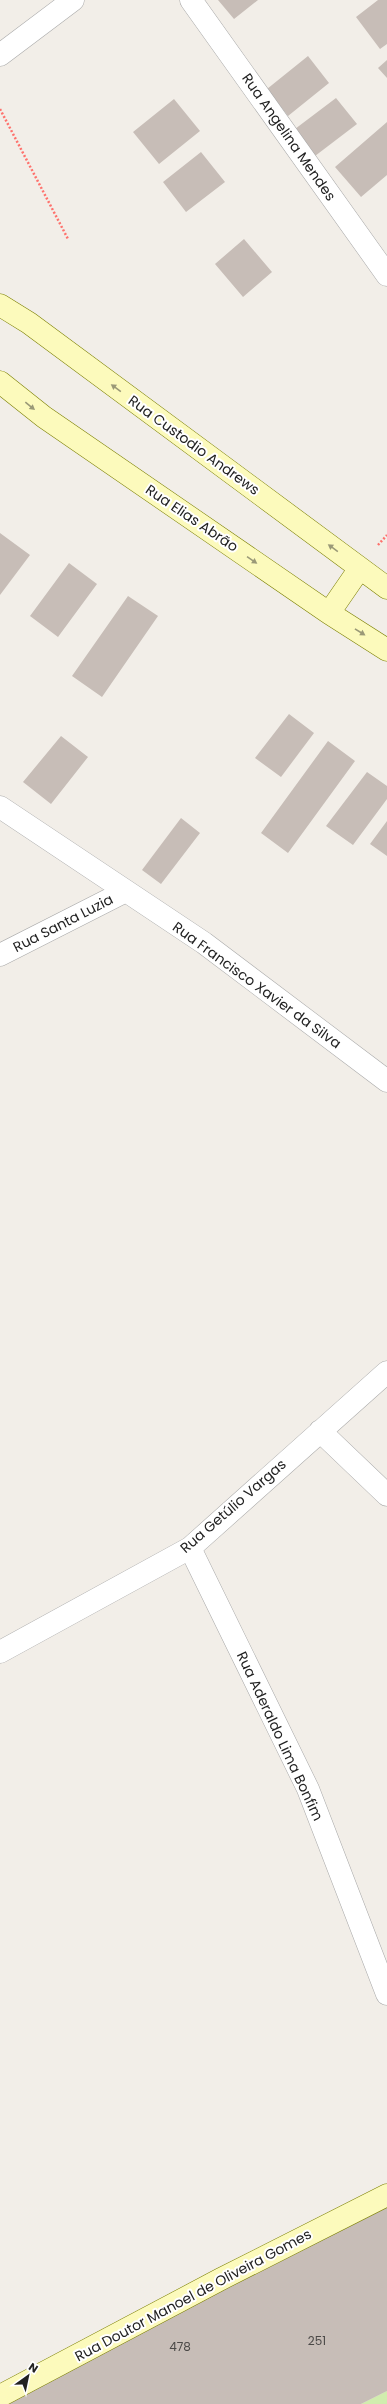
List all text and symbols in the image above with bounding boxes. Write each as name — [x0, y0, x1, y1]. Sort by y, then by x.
street label: Rua Angelina Mendes — [237, 69, 341, 205]
one-way arrow — [110, 383, 121, 392]
street label: Rua Custodio Andrews — [124, 390, 264, 500]
one-way arrow — [25, 402, 36, 411]
street label: Rua Elias Abrão — [142, 480, 242, 556]
one-way arrow — [328, 544, 338, 552]
one-way arrow — [247, 556, 257, 564]
one-way arrow — [354, 629, 366, 636]
street label: Rua Santa Luzia — [9, 889, 117, 957]
street label: Rua Francisco Xavier da Silva — [169, 917, 345, 1053]
street label: Rua Getúlio Vargas — [176, 1454, 290, 1558]
street label: Rua Aderaldo Lima Bonfim — [232, 1648, 328, 1824]
street label: Rua Doutor Manoel de Oliveira Gomes — [71, 2224, 315, 2366]
house number: 251 — [308, 2332, 326, 2349]
house number: 478 — [169, 2338, 191, 2355]
north arrow — [8, 2356, 48, 2396]
text: N — [26, 2359, 41, 2377]

